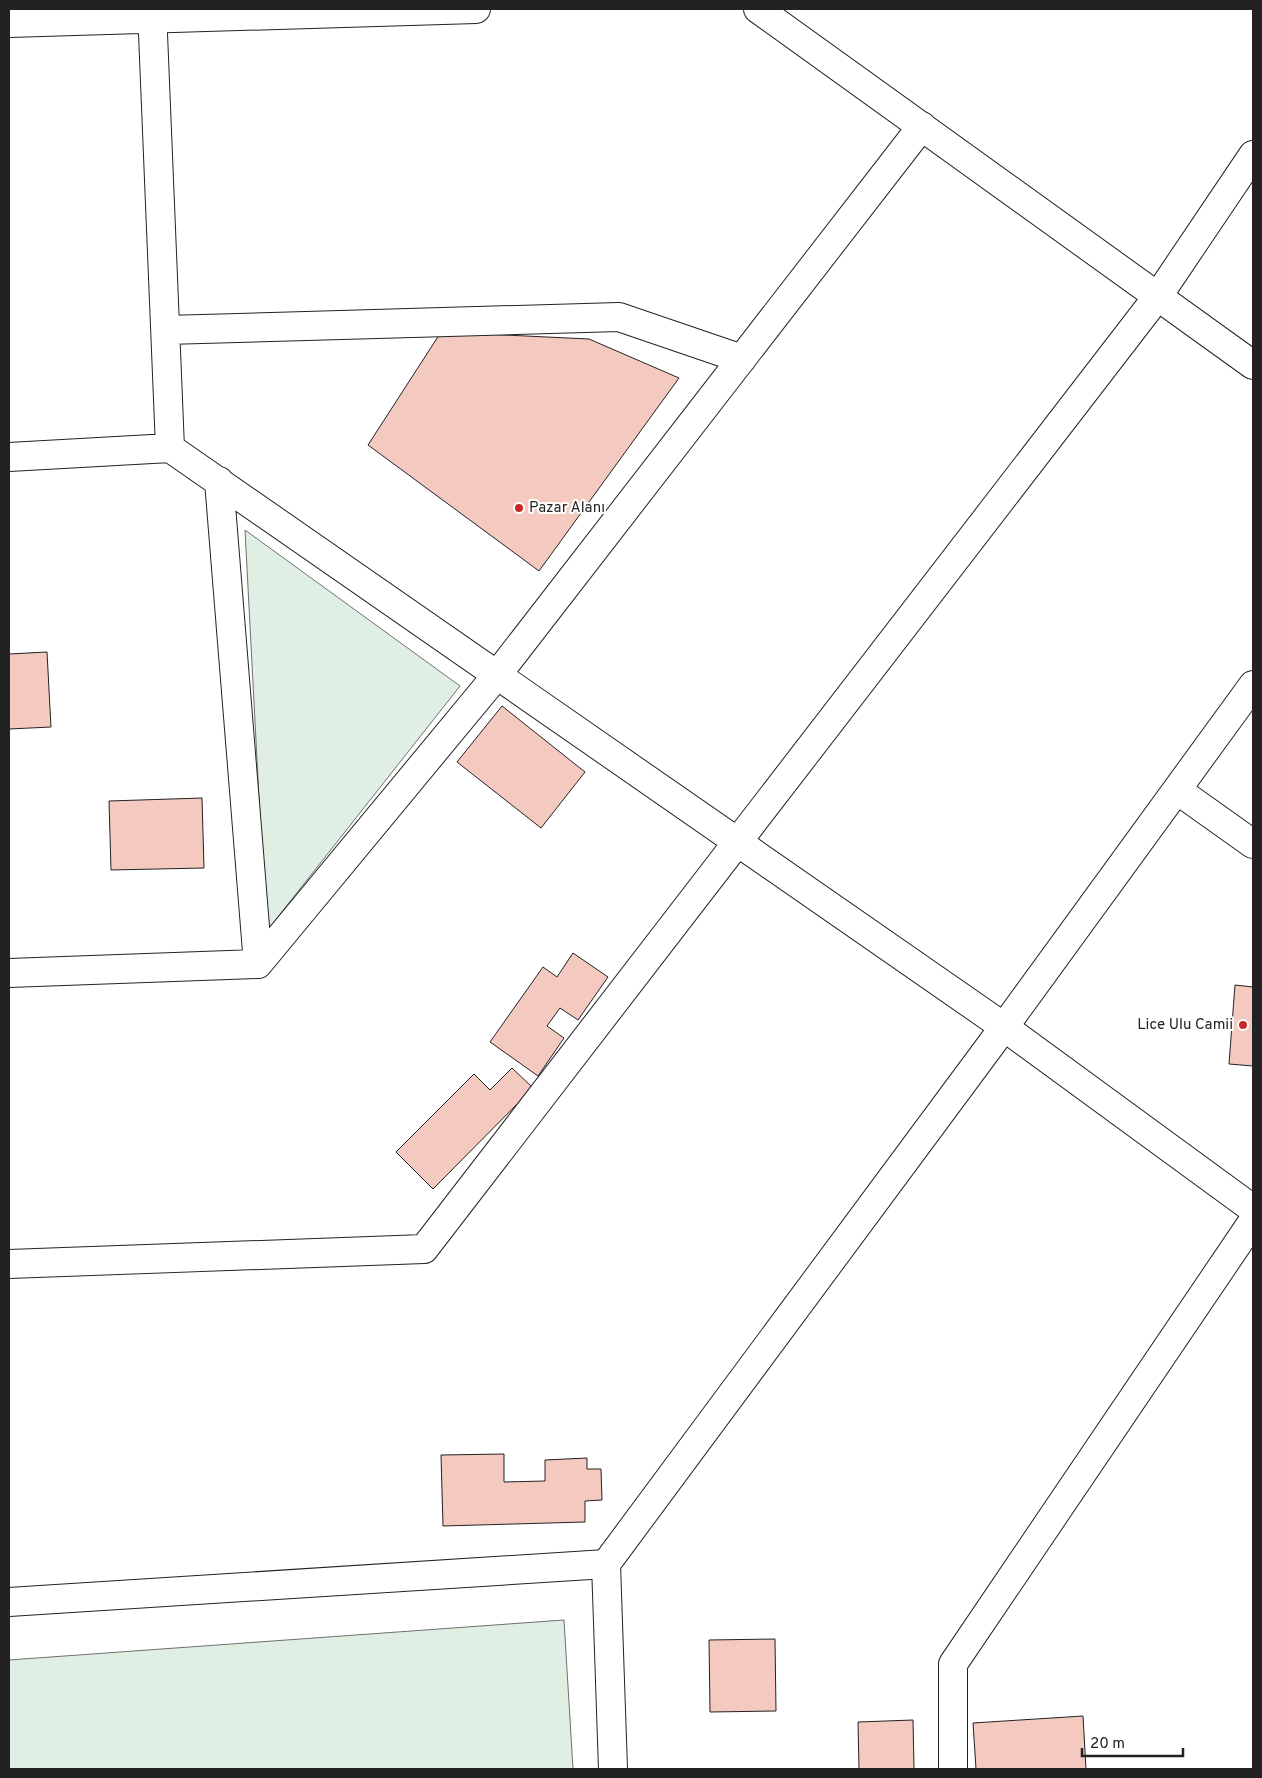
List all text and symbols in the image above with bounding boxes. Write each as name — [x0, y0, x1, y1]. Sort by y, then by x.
place label: Pazar Alanı — [529, 499, 605, 518]
marker: Pazar Alanı — [513, 502, 525, 514]
place label: Lice Ulu Camii — [1137, 1016, 1233, 1035]
marker: Lice Ulu Camii — [1237, 1019, 1249, 1031]
scale bar — [1082, 1726, 1183, 1758]
text: 20 m — [1090, 1735, 1125, 1754]

